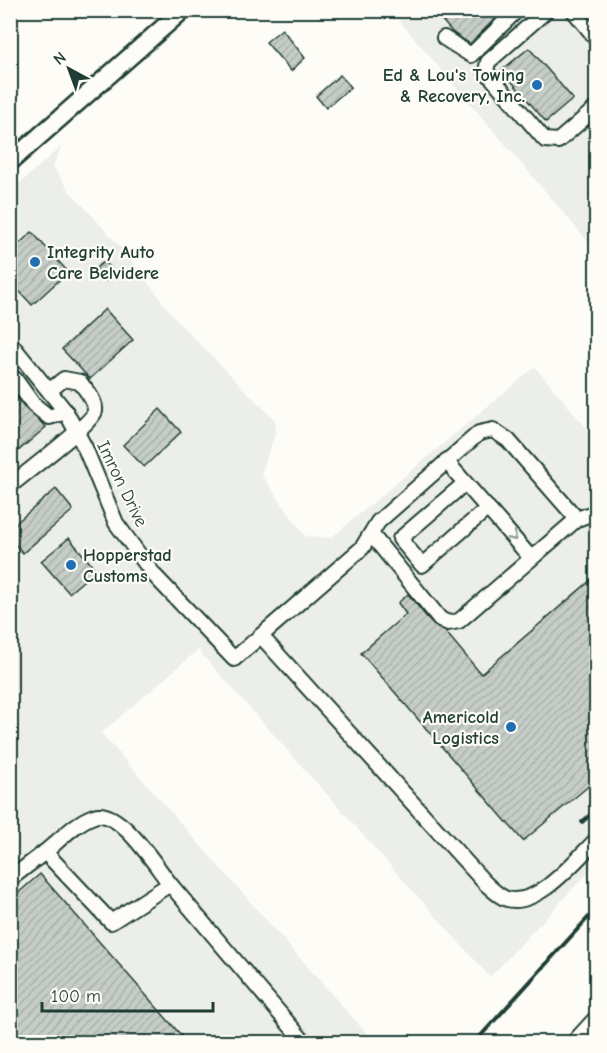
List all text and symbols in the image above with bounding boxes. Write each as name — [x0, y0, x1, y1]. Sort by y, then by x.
north arrow — [39, 39, 99, 99]
text: N — [50, 48, 70, 69]
place label: Ed & Lou's Towing & Recovery, Inc. — [383, 65, 525, 107]
marker: Ed & Lou's Towing & Recovery, Inc. — [530, 78, 544, 92]
place label: Integrity Auto Care Belvidere — [47, 242, 159, 284]
marker: Integrity Auto Care Belvidere — [28, 255, 42, 269]
street label: Imron Drive — [92, 438, 152, 530]
one-way arrow — [506, 530, 517, 541]
place label: Hopperstad Customs — [83, 545, 172, 587]
marker: Hopperstad Customs — [64, 558, 78, 572]
place label: Americold Logistics — [423, 707, 499, 749]
marker: Americold Logistics — [504, 720, 518, 734]
scale bar — [42, 975, 213, 1013]
text: 100 m — [51, 986, 101, 1007]

